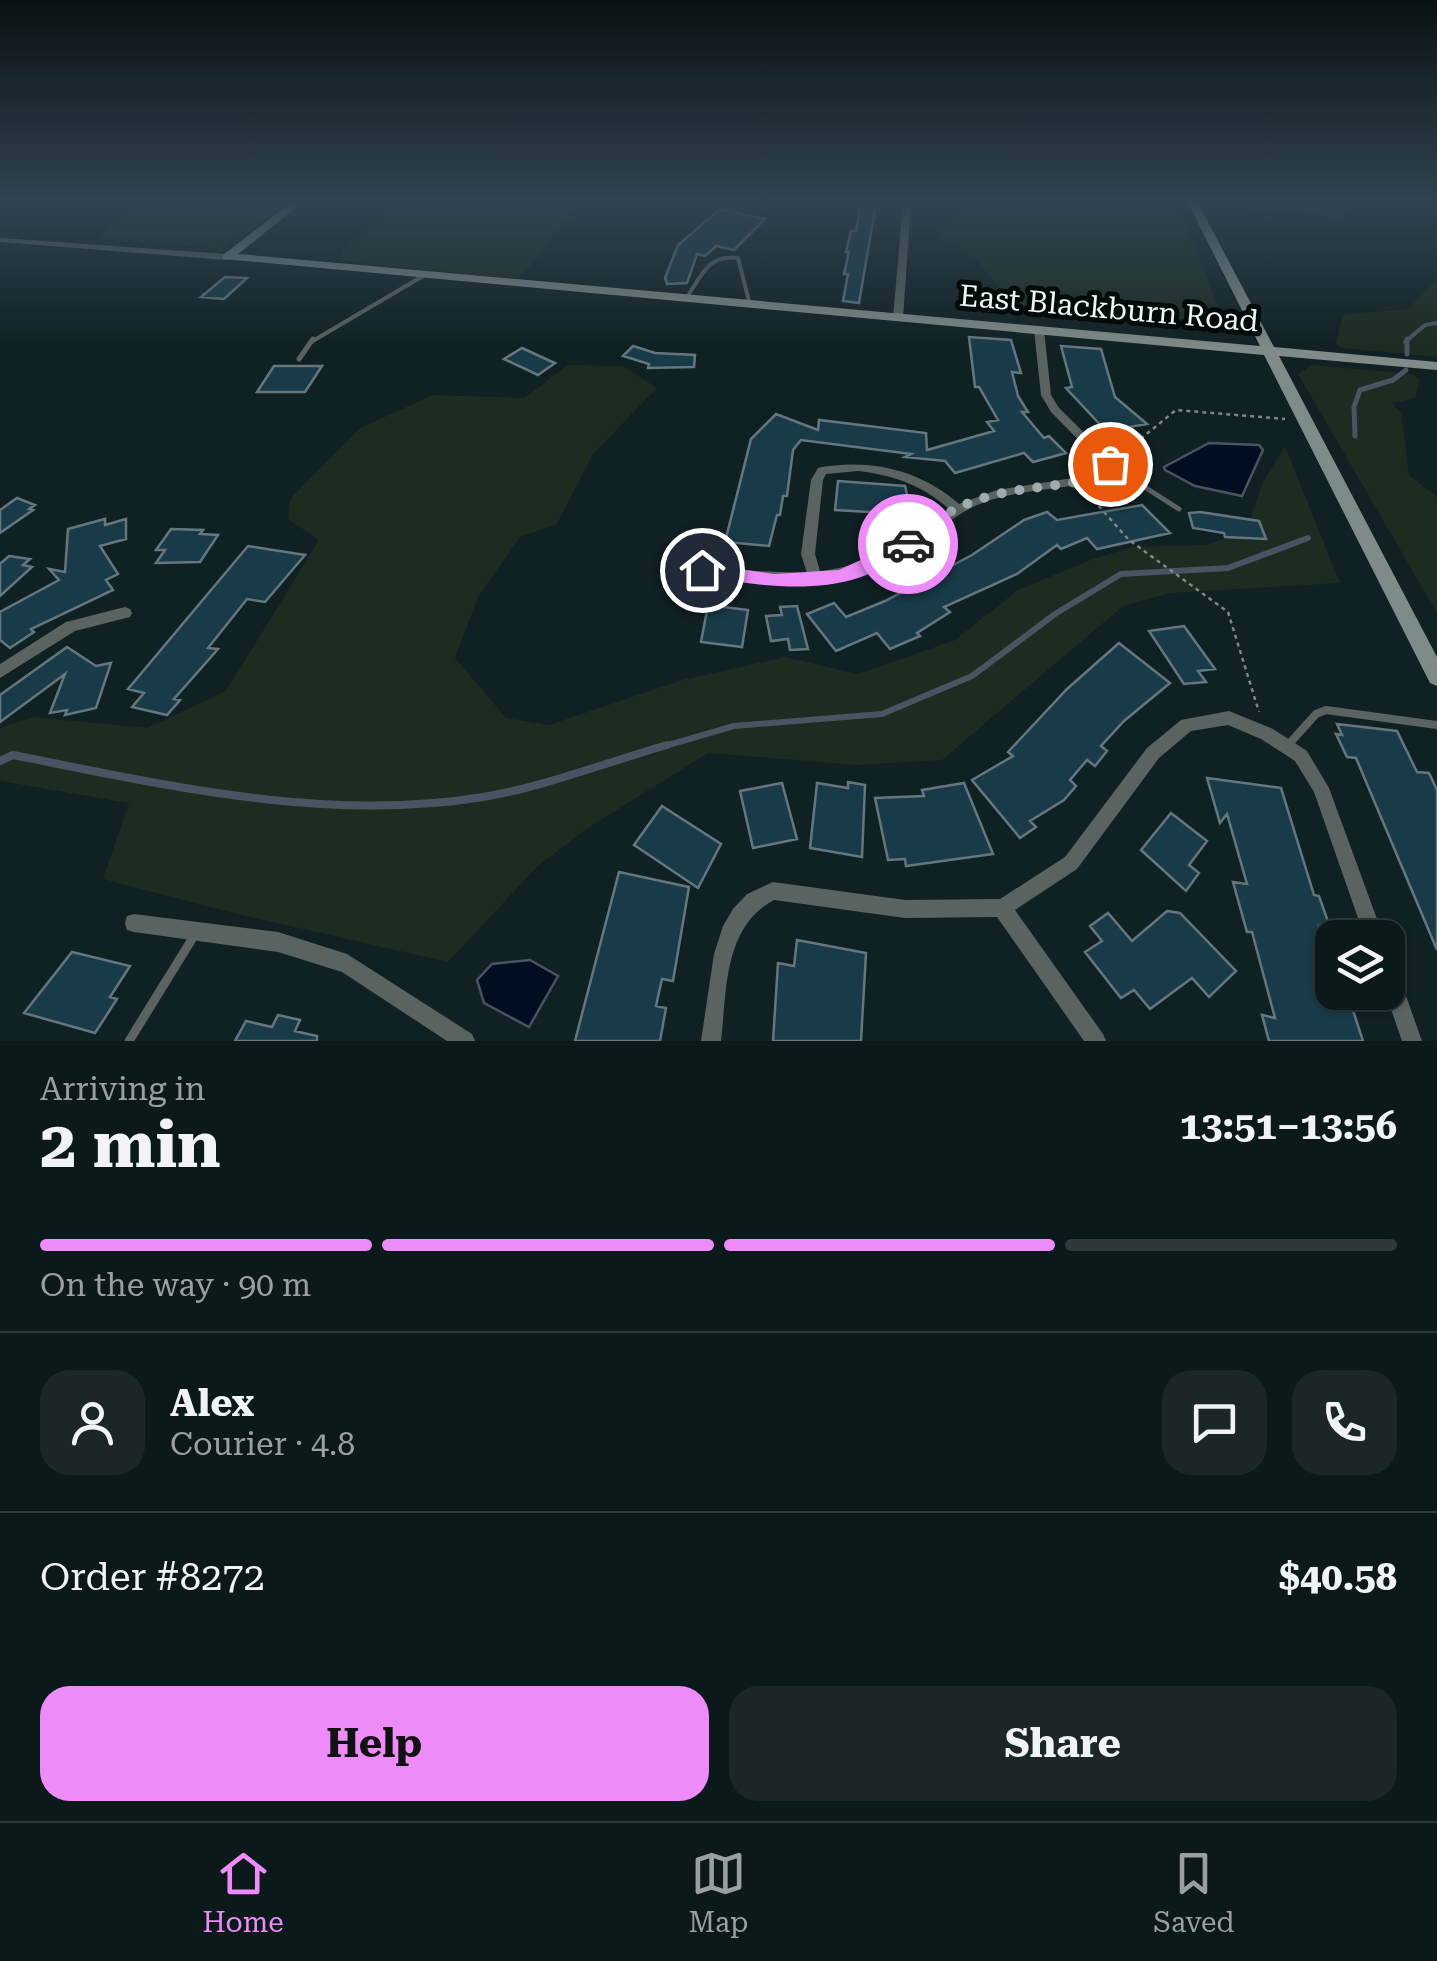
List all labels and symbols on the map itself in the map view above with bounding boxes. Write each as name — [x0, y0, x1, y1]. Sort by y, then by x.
street label: East Blackburn Road — [958, 277, 1260, 339]
pin — [1068, 422, 1153, 507]
courier — [858, 494, 958, 594]
pin — [660, 528, 745, 613]

